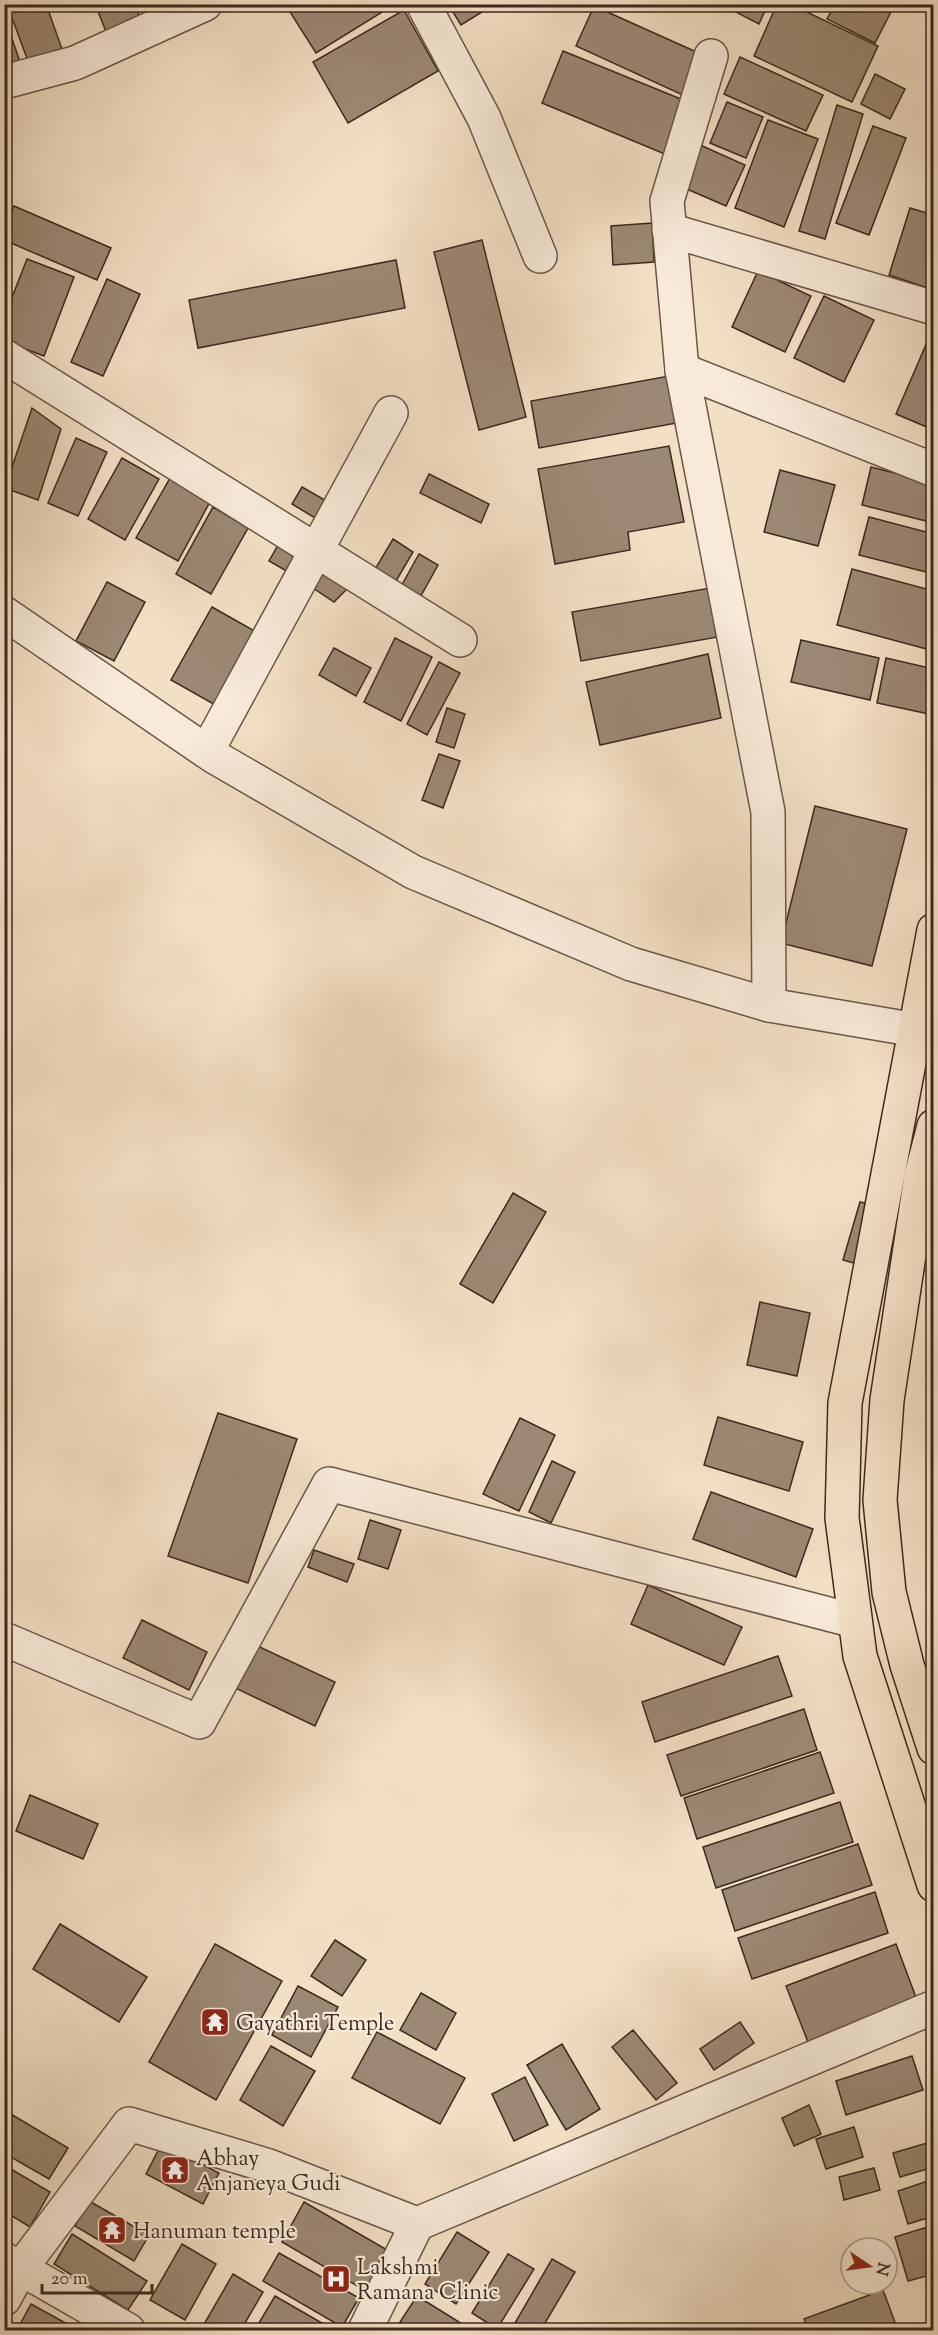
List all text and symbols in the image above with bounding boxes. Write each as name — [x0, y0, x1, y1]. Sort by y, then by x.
temple icon: Gayathri Temple — [199, 2006, 231, 2038]
place label: Gayathri Temple — [236, 2009, 394, 2041]
place label: Abhay Anjaneya Gudi — [196, 2144, 341, 2201]
temple icon: Abhay Anjaneya Gudi — [159, 2154, 191, 2186]
temple icon: Hanuman temple — [96, 2214, 128, 2246]
place label: Hanuman temple — [133, 2217, 296, 2249]
north arrow — [839, 2236, 899, 2296]
place label: Lakshmi Ramana Clinic — [357, 2253, 498, 2310]
scale bar — [42, 2257, 152, 2295]
text: N — [868, 2260, 894, 2278]
hospital icon: Lakshmi Ramana Clinic — [320, 2263, 352, 2295]
text: 20 m — [51, 2267, 88, 2293]

